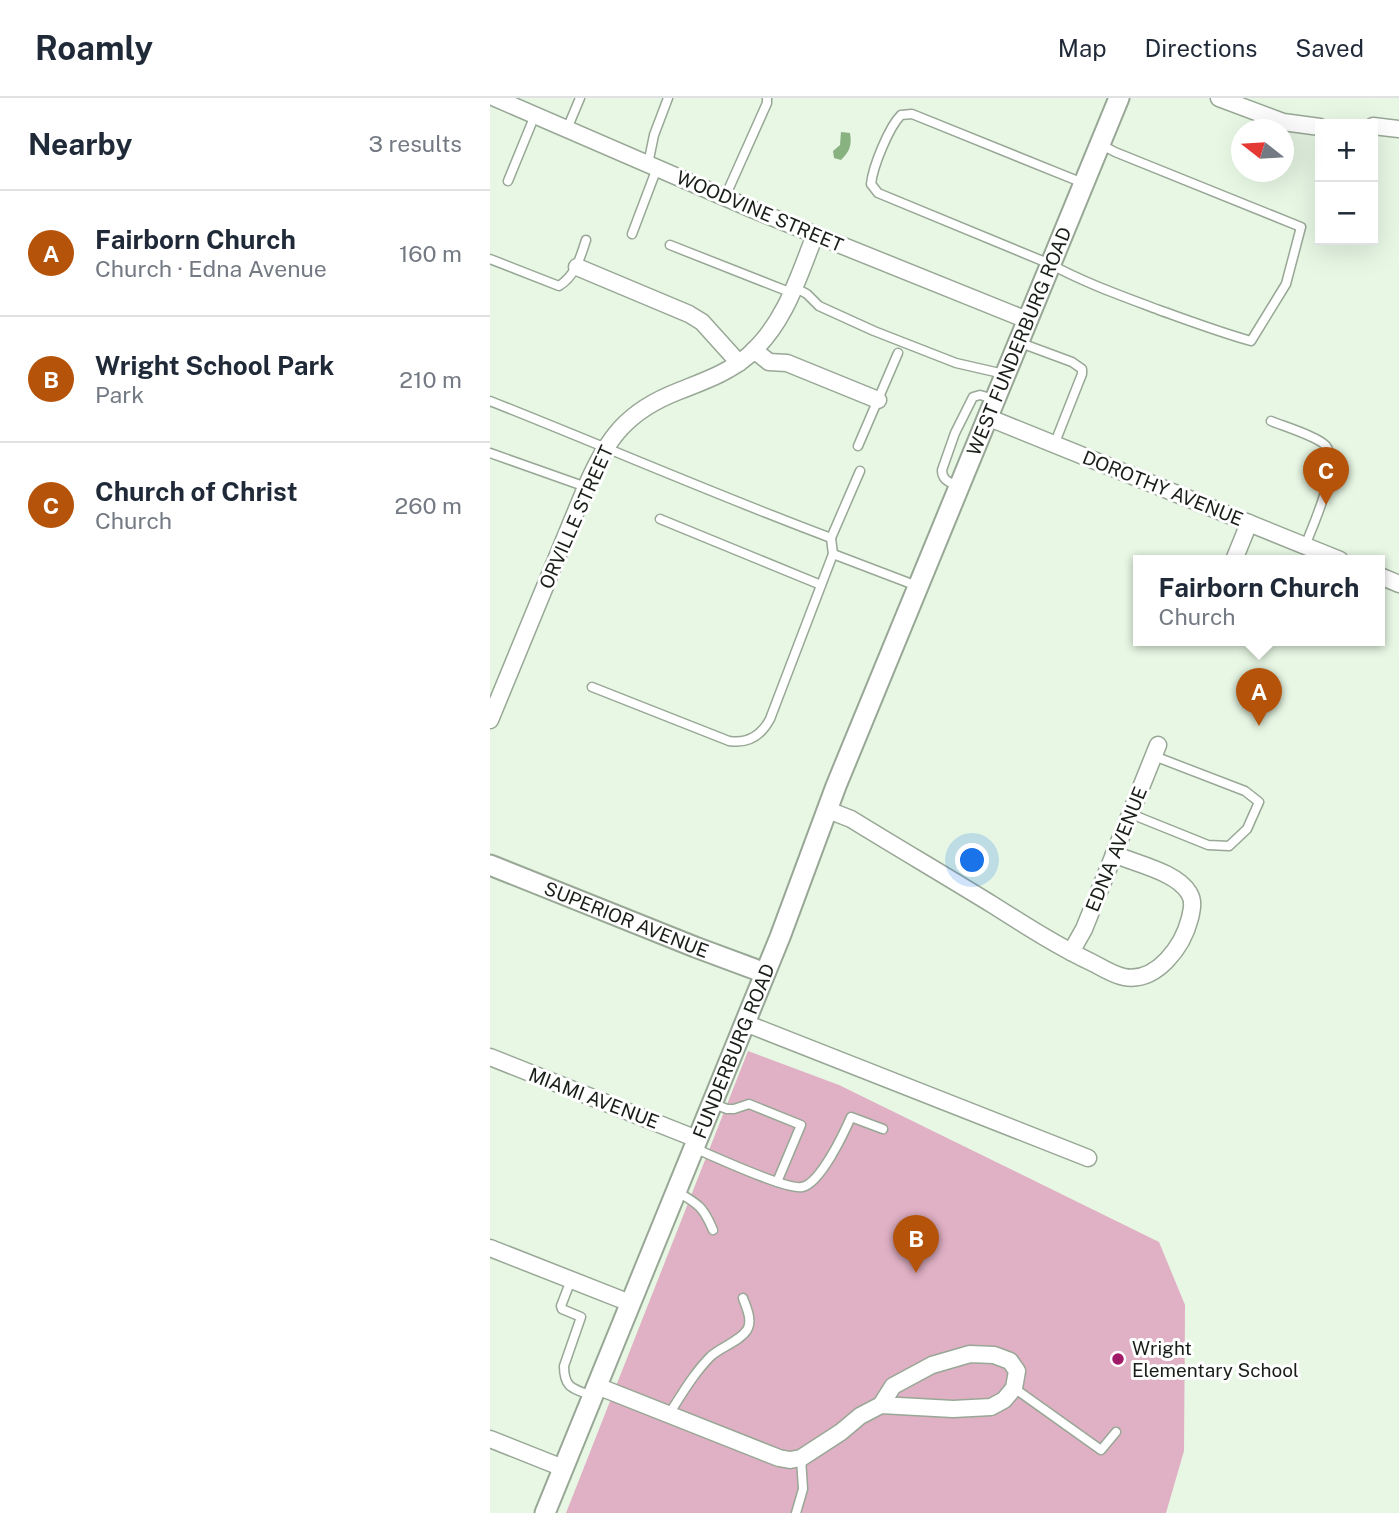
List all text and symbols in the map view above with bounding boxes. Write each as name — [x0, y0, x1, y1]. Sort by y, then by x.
text: Roamly — [35, 29, 153, 67]
text: Map — [1058, 34, 1107, 62]
text: Directions — [1145, 34, 1257, 62]
text: Saved — [1295, 34, 1364, 62]
north arrow — [1231, 119, 1294, 182]
map controls — [1315, 119, 1378, 245]
button: + — [1315, 119, 1378, 182]
text: Nearby — [28, 126, 132, 162]
text: 3 results — [368, 130, 462, 157]
street label: WOODVINE STREET — [673, 166, 847, 256]
button: − — [1315, 182, 1378, 245]
text: Fairborn Church — [95, 224, 296, 255]
street label: WEST FUNDERBURG ROAD — [962, 224, 1076, 459]
text: A — [43, 240, 59, 267]
text: 160 m — [399, 240, 462, 267]
text: Church · Edna Avenue — [95, 255, 327, 282]
text: Wright School Park — [95, 350, 334, 381]
text: B — [43, 366, 59, 393]
text: 210 m — [399, 366, 462, 393]
text: Park — [95, 381, 144, 408]
street label: ORVILLE STREET — [535, 442, 617, 592]
street label: DOROTHY AVENUE — [1080, 446, 1246, 530]
pin: C — [1303, 447, 1349, 505]
text: Church of Christ — [95, 476, 298, 507]
text: C — [43, 492, 59, 519]
text: 260 m — [395, 492, 462, 519]
text: Church — [95, 507, 172, 534]
popup — [1133, 555, 1385, 646]
text: Fairborn Church — [1159, 572, 1359, 603]
text: Church — [1159, 603, 1236, 630]
pin: A — [1236, 668, 1282, 726]
street label: EDNA AVENUE — [1081, 783, 1151, 915]
your location — [955, 843, 989, 877]
street label: SUPERIOR AVENUE — [541, 877, 712, 962]
street label: FUNDERBURG ROAD — [688, 960, 779, 1142]
street label: MIAMI AVENUE — [526, 1063, 662, 1133]
pin: B — [893, 1215, 939, 1273]
place label: Wright Elementary School — [1132, 1337, 1299, 1381]
marker: Wright Elementary School — [1110, 1351, 1126, 1367]

